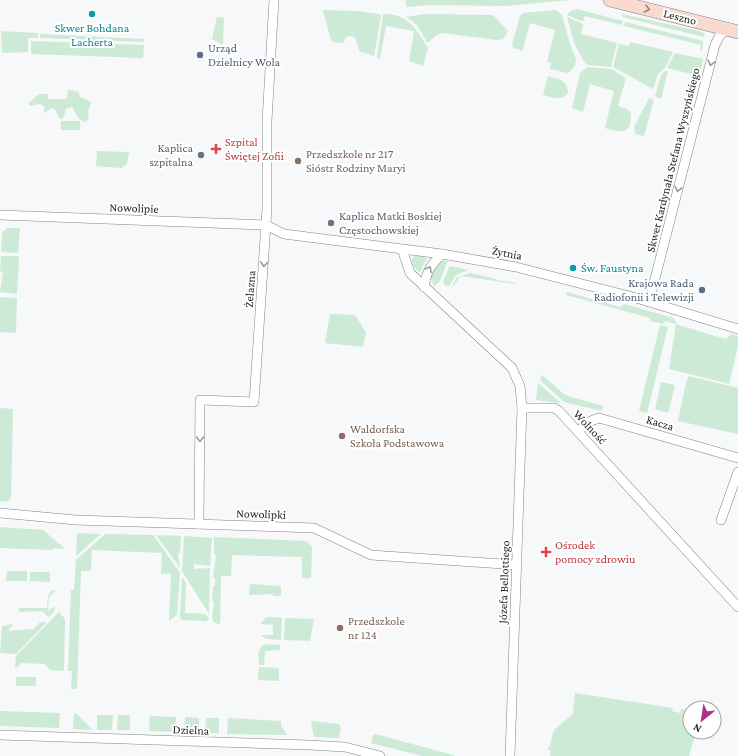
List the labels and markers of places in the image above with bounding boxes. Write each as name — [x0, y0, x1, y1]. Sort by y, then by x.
marker: Skwer Bohdana Lacherta — [87, 9, 97, 19]
place label: Skwer Bohdana Lacherta — [55, 21, 130, 49]
place label: Urząd Dzielnicy Wola — [208, 41, 281, 69]
marker: Urząd Dzielnicy Wola — [195, 50, 205, 60]
place label: Szpital Świętej Zofii — [225, 135, 284, 163]
place label: Kaplica szpitalna — [149, 141, 193, 169]
marker: Szpital Świętej Zofii — [210, 143, 222, 155]
place label: Przedszkole nr 217 Sióstr Rodziny Maryi — [306, 147, 406, 175]
marker: Kaplica szpitalna — [196, 150, 206, 160]
marker: Przedszkole nr 217 Sióstr Rodziny Maryi — [293, 156, 303, 166]
place label: Kaplica Matki Boskiej Częstochowskiej — [339, 209, 442, 237]
marker: Kaplica Matki Boskiej Częstochowskiej — [326, 218, 336, 228]
place label: Św. Faustyna — [581, 261, 644, 275]
marker: Św. Faustyna — [568, 263, 578, 273]
place label: Krajowa Rada Radiofonii i Telewizji — [594, 276, 694, 304]
marker: Krajowa Rada Radiofonii i Telewizji — [697, 285, 707, 295]
place label: Waldorfska Szkoła Podstawowa — [350, 422, 445, 450]
marker: Waldorfska Szkoła Podstawowa — [337, 431, 347, 441]
place label: Ośrodek pomocy zdrowiu — [555, 538, 636, 566]
marker: Ośrodek pomocy zdrowiu — [540, 546, 552, 558]
place label: Przedszkole nr 124 — [348, 614, 405, 642]
marker: Przedszkole nr 124 — [335, 623, 345, 633]

